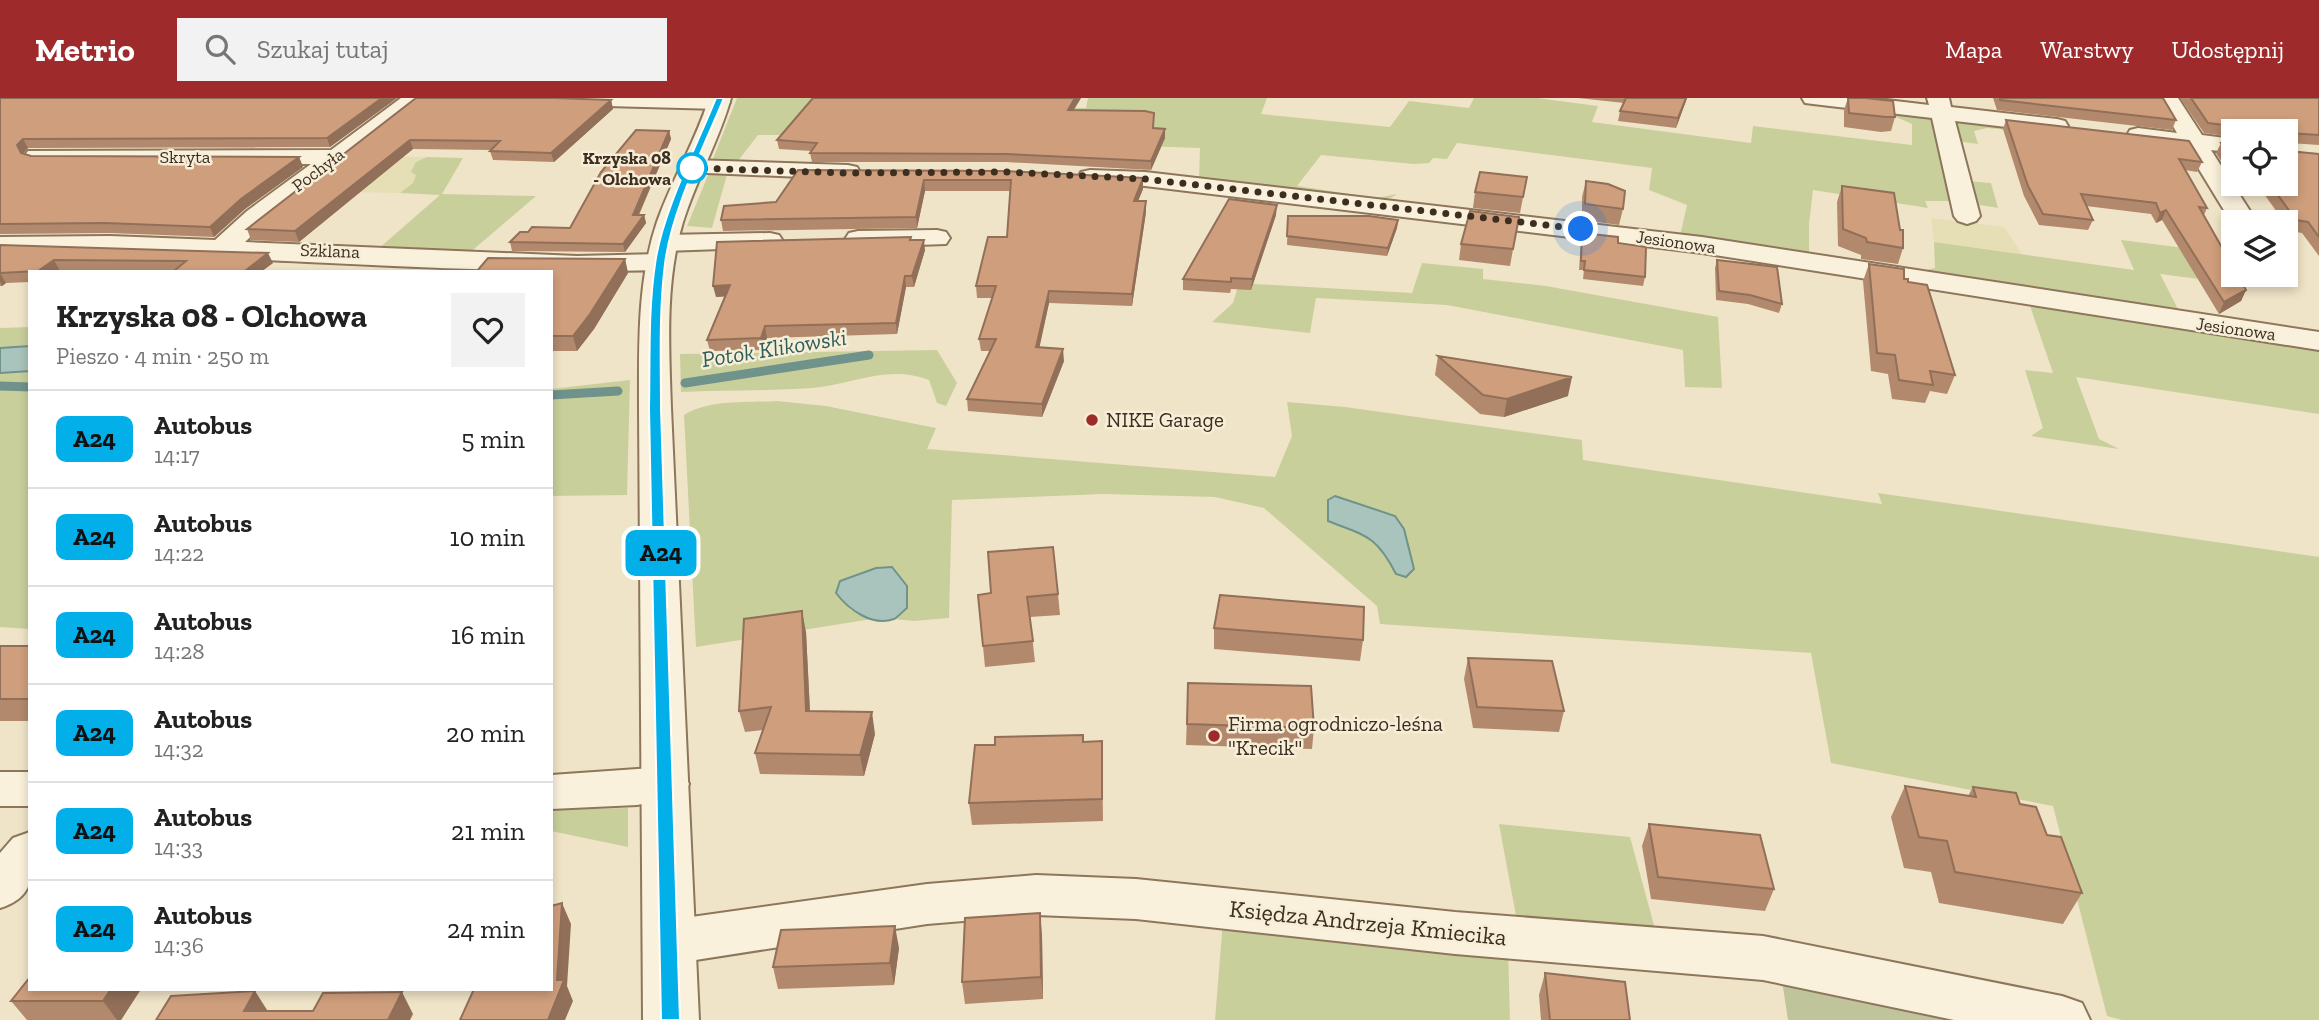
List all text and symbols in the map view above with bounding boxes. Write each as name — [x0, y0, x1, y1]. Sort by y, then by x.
search box — [177, 18, 667, 81]
text: Metrio — [35, 30, 135, 69]
icon: search — [201, 30, 239, 68]
text: Szukaj tutaj — [257, 33, 389, 65]
text: Mapa — [1945, 35, 2002, 64]
text: Warstwy — [2040, 35, 2134, 64]
text: Udostępnij — [2172, 35, 2284, 64]
map controls — [2221, 119, 2298, 287]
button: locate — [2221, 119, 2298, 196]
street label: Pochyła — [288, 143, 349, 197]
street label: Skryta — [159, 146, 211, 168]
place label: Krzyska 08 - Olchowa — [582, 147, 671, 190]
marker: Krzyska 08 - Olchowa — [677, 153, 707, 183]
button: layers — [2221, 210, 2298, 287]
your location — [1563, 211, 1598, 246]
street label: Jesionowa — [1635, 226, 1718, 259]
street label: Szklana — [300, 239, 361, 263]
button: heart — [451, 293, 525, 367]
text: Krzyska 08 - Olchowa — [56, 296, 367, 335]
street label: Jesionowa — [2195, 313, 2278, 346]
water label: Potok Klikowski — [700, 323, 848, 373]
text: Pieszo · 4 min · 250 m — [56, 342, 269, 370]
place label: NIKE Garage — [1106, 407, 1224, 432]
text: Autobus — [154, 409, 252, 441]
marker: NIKE Garage — [1084, 412, 1100, 428]
text: 5 min — [461, 423, 525, 455]
text: A24 — [73, 424, 116, 453]
text: 14:17 — [154, 441, 200, 469]
text: Autobus — [154, 507, 252, 539]
text: 10 min — [449, 521, 525, 553]
text: A24 — [73, 522, 116, 551]
line badge: A24 — [621, 530, 701, 576]
text: A24 — [639, 538, 683, 567]
text: 14:22 — [154, 539, 204, 567]
text: Autobus — [154, 605, 252, 637]
text: 16 min — [451, 619, 525, 651]
text: A24 — [73, 620, 116, 649]
text: 14:28 — [154, 637, 205, 665]
text: Autobus — [154, 703, 252, 735]
place label: Firma ogrodniczo-leśna "Krecik" — [1228, 711, 1443, 760]
text: 20 min — [446, 717, 525, 749]
text: A24 — [73, 718, 116, 747]
marker: Firma ogrodniczo-leśna "Krecik" — [1206, 728, 1222, 744]
text: 14:32 — [154, 735, 204, 763]
text: Autobus — [154, 801, 252, 833]
text: 21 min — [451, 815, 525, 847]
text: A24 — [73, 816, 116, 845]
text: 14:33 — [154, 833, 203, 861]
street label: Księdza Andrzeja Kmiecika — [1228, 894, 1509, 952]
text: Autobus — [154, 899, 252, 931]
text: 24 min — [447, 913, 525, 945]
text: A24 — [73, 914, 116, 943]
text: 14:36 — [154, 931, 204, 959]

